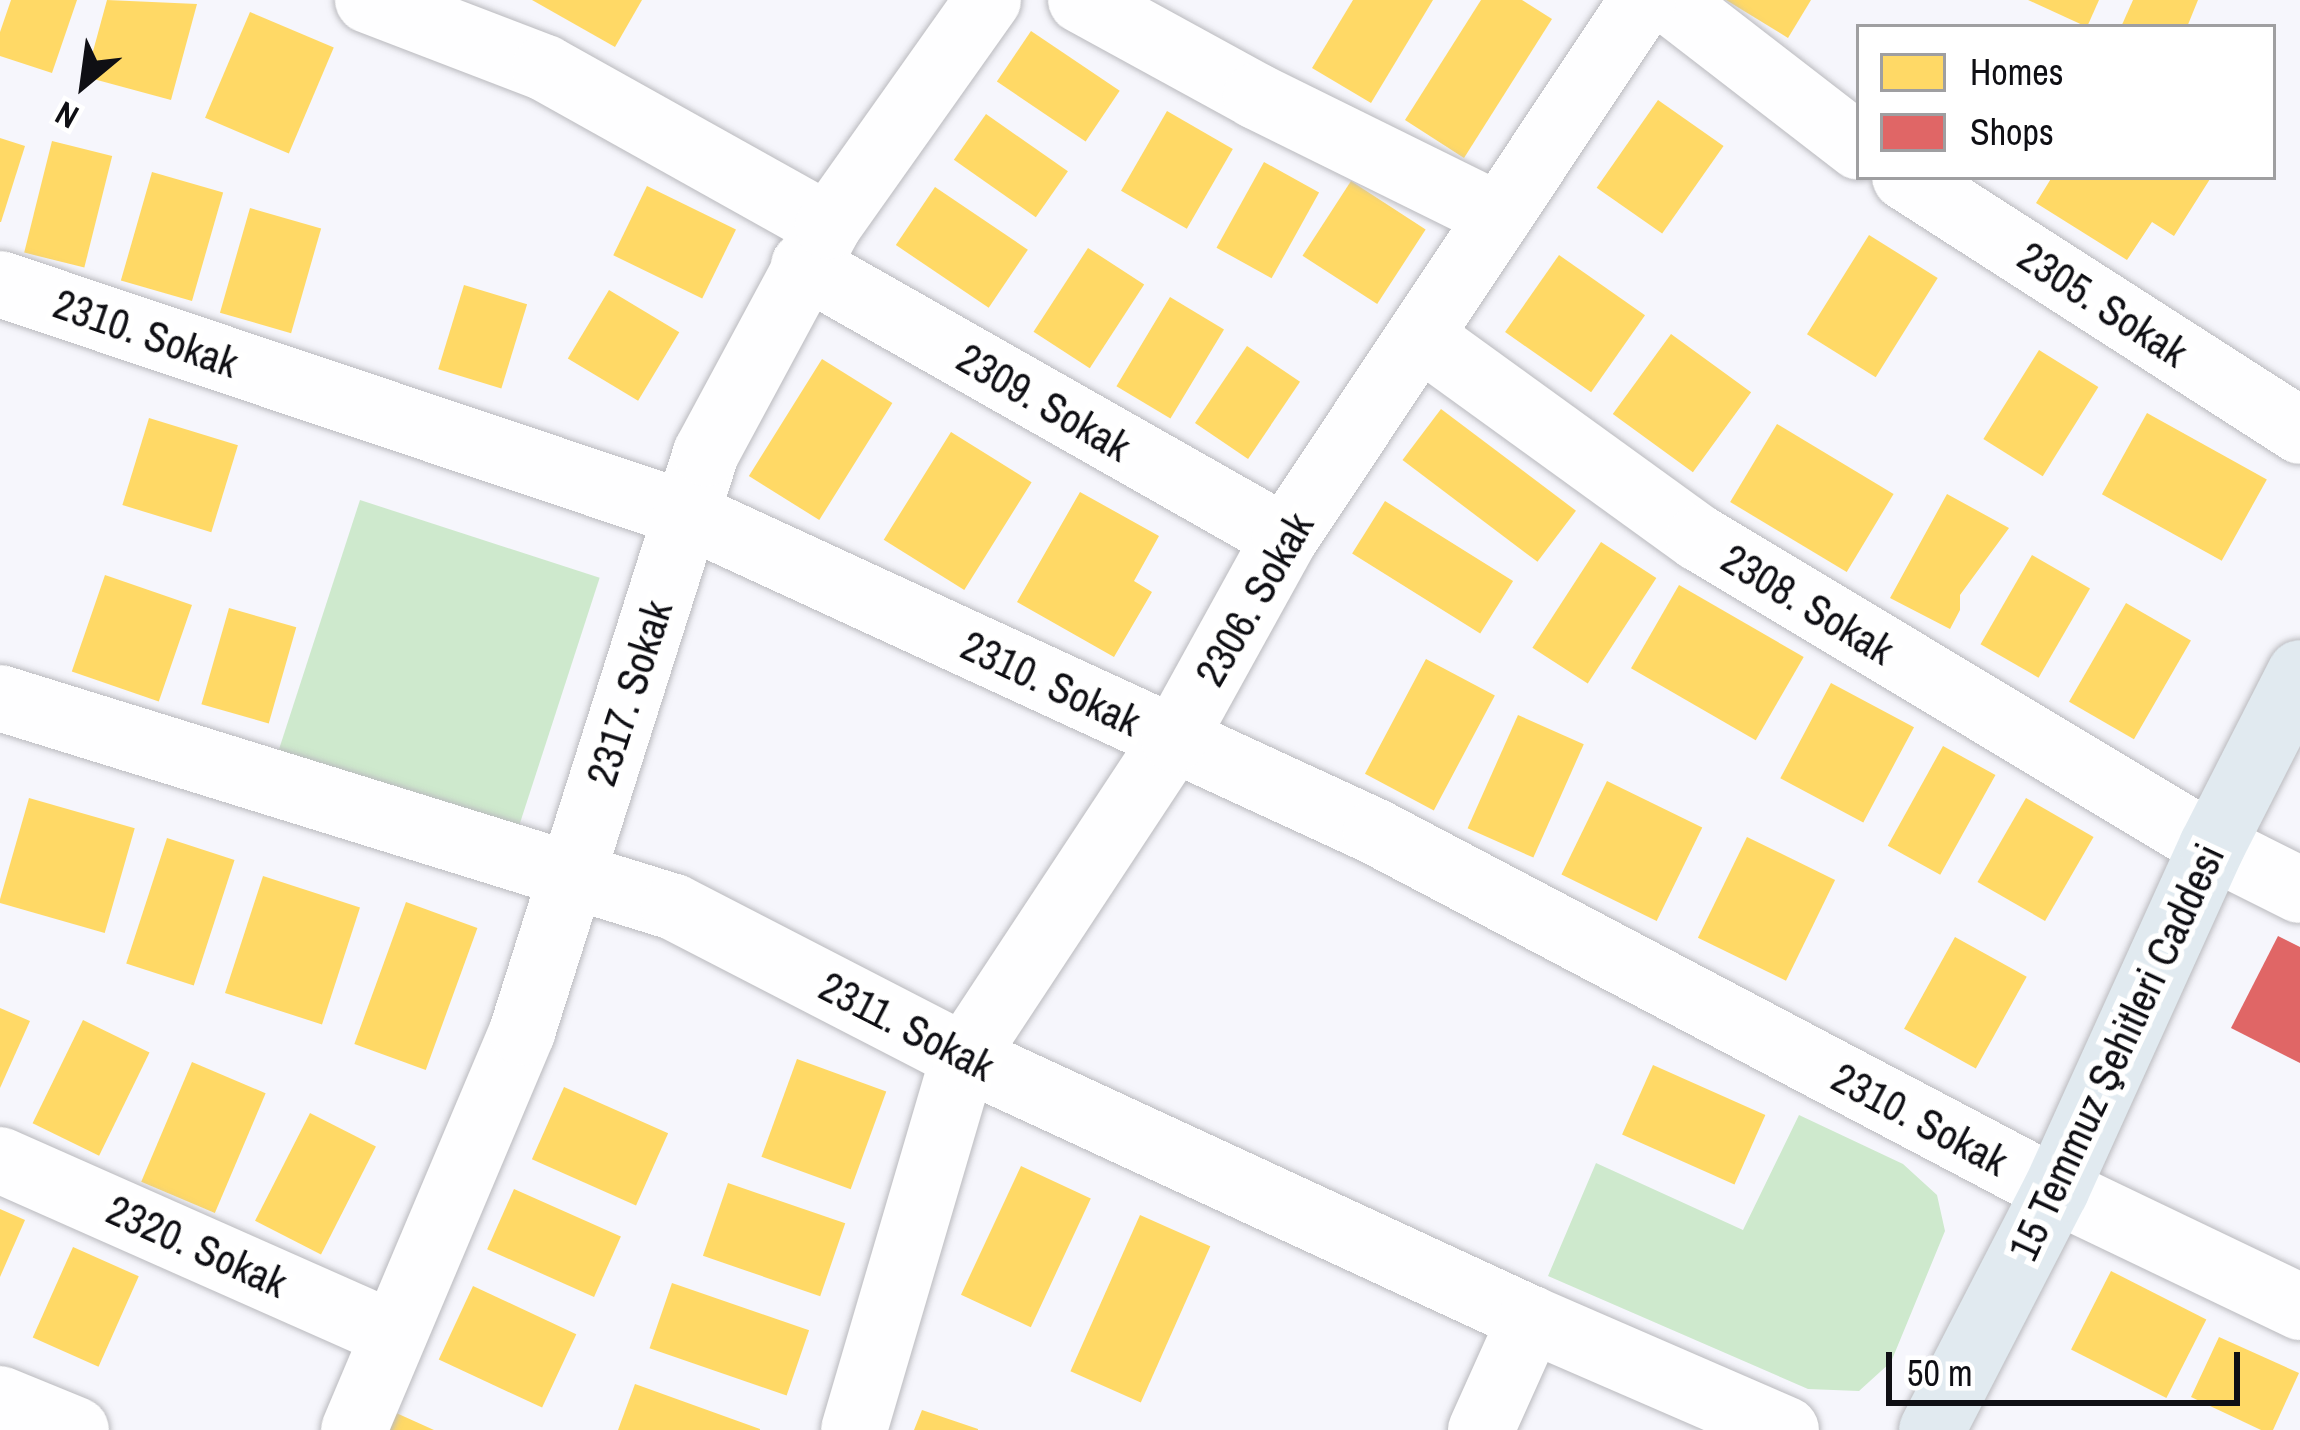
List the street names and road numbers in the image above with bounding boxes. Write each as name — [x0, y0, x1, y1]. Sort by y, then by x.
street label: 2305. Sokak — [2009, 231, 2197, 377]
street label: 2310. Sokak — [47, 278, 245, 388]
street label: 2309. Sokak — [948, 332, 1140, 472]
street label: 2306. Sokak — [1184, 503, 1324, 695]
street label: 2308. Sokak — [1713, 533, 1903, 675]
street label: 2317. Sokak — [575, 594, 683, 792]
street label: 2310. Sokak — [954, 620, 1148, 746]
street label: 15 Temmuz Şehitleri Caddesi — [1997, 836, 2235, 1268]
street label: 2311. Sokak — [811, 961, 1003, 1091]
street label: 2310. Sokak — [1824, 1052, 2016, 1186]
street label: 2320. Sokak — [99, 1184, 295, 1308]

